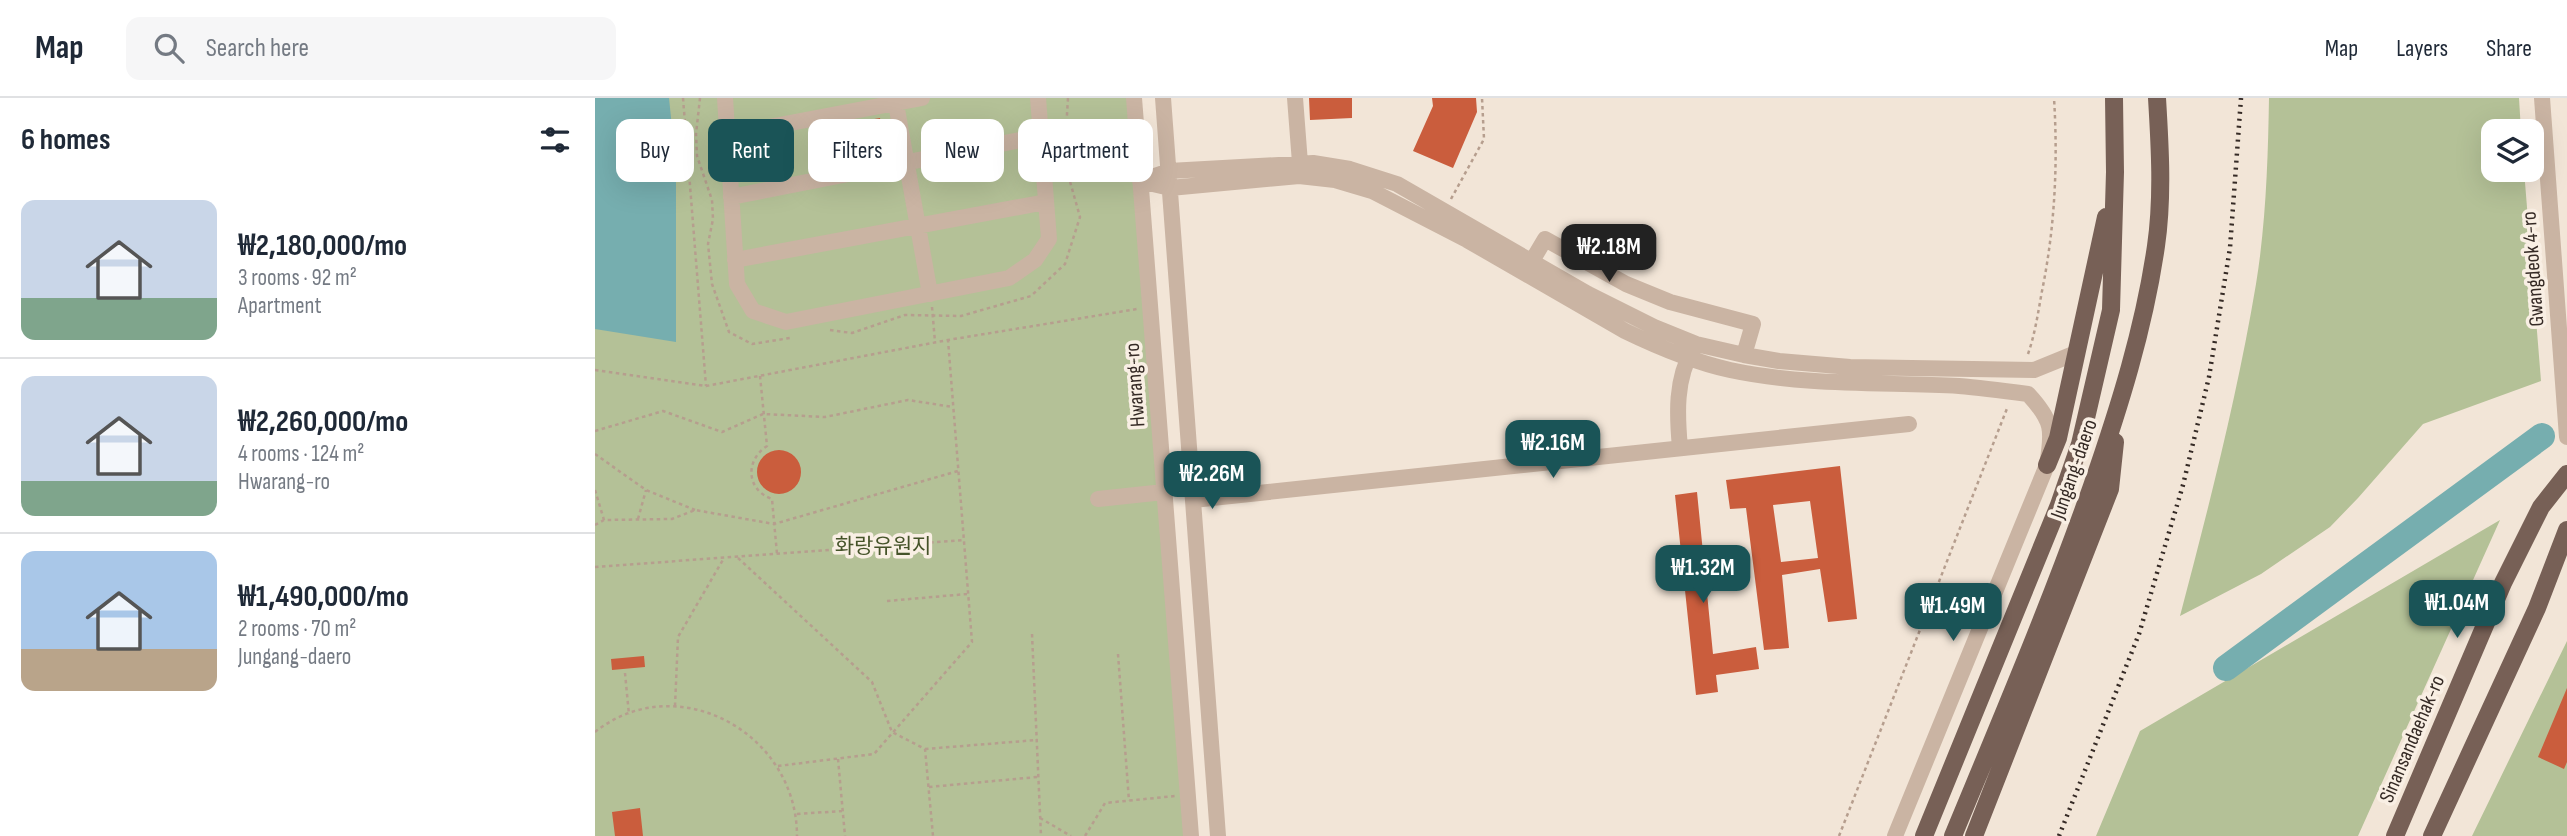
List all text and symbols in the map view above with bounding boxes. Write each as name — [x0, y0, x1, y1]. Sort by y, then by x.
search box — [126, 17, 616, 80]
text: Map — [35, 28, 84, 68]
icon: search — [150, 29, 188, 67]
text: Search here — [206, 33, 309, 64]
text: Map — [2325, 34, 2358, 63]
text: Layers — [2396, 34, 2448, 63]
text: Share — [2486, 34, 2532, 63]
chip: Buy — [616, 119, 694, 182]
chip: Rent — [708, 119, 794, 182]
chip: Filters — [808, 119, 907, 182]
chip: New — [921, 119, 1004, 182]
chip: Apartment — [1018, 119, 1153, 182]
map controls — [2481, 119, 2544, 182]
button: layers — [2481, 119, 2544, 182]
icon: filters — [536, 121, 574, 159]
text: 6 homes — [21, 122, 110, 158]
street label: Gwangdeok 4-ro — [2517, 211, 2549, 327]
pin: ₩2.18M — [1552, 225, 1666, 284]
icon: home — [77, 228, 161, 312]
text: ₩2,180,000/mo — [238, 228, 407, 264]
text: ₩2.18M — [1577, 233, 1641, 261]
text: 3 rooms · 92 m² — [238, 264, 357, 292]
text: Apartment — [238, 292, 322, 320]
street label: Hwarang-ro — [1120, 342, 1150, 428]
icon: home — [77, 404, 161, 488]
text: ₩2,260,000/mo — [238, 404, 408, 440]
street label: Jungang-daero — [2045, 416, 2103, 523]
pin: ₩2.16M — [1496, 420, 1610, 480]
text: ₩2.16M — [1521, 429, 1585, 457]
text: 4 rooms · 124 m² — [238, 440, 364, 468]
pin: ₩2.26M — [1155, 452, 1269, 511]
text: ₩2.26M — [1180, 460, 1244, 488]
text: Hwarang-ro — [238, 468, 330, 496]
park label: 화랑유원지 — [835, 534, 931, 559]
pin: ₩1.32M — [1646, 546, 1760, 605]
text: ₩1.32M — [1671, 554, 1735, 582]
icon: home — [77, 579, 161, 663]
text: ₩1,490,000/mo — [238, 579, 409, 615]
pin: ₩1.04M — [2400, 580, 2514, 640]
pin: ₩1.49M — [1896, 584, 2010, 643]
text: ₩1.04M — [2425, 589, 2489, 617]
text: ₩1.49M — [1921, 592, 1985, 620]
text: 2 rooms · 70 m² — [238, 615, 356, 643]
text: Jungang-daero — [238, 643, 351, 671]
street label: Sinansandaehak-ro — [2374, 672, 2450, 806]

